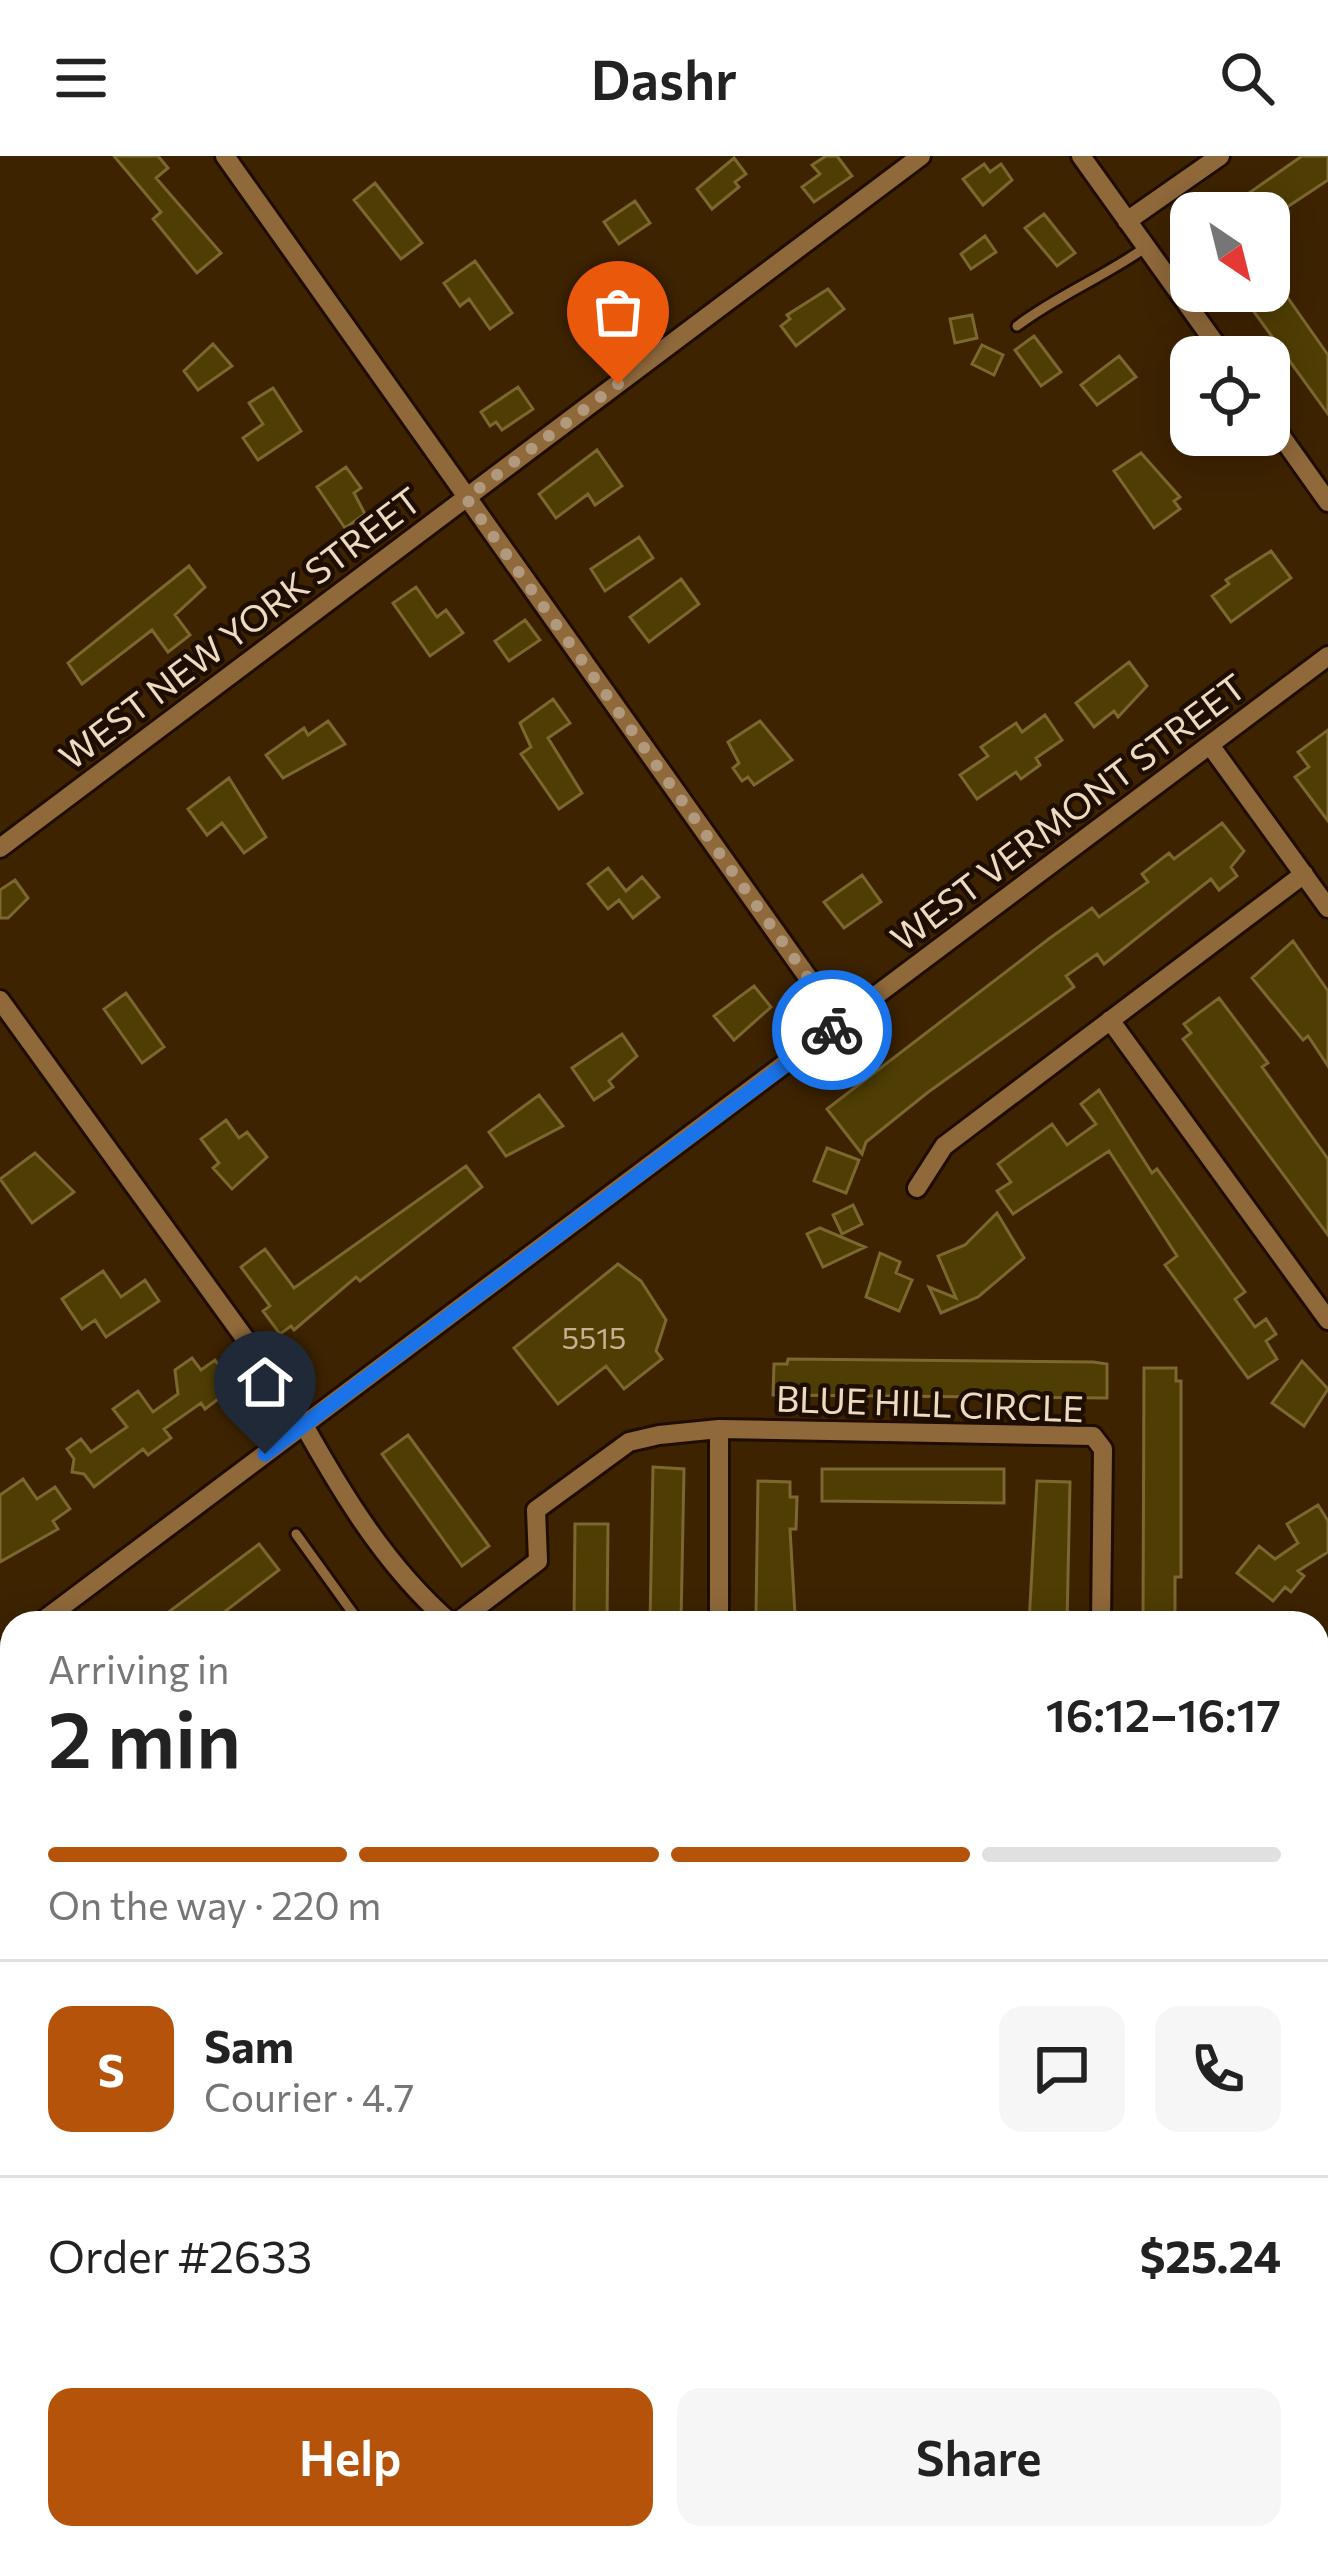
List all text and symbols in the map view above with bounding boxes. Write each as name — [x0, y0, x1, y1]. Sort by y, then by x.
icon: menu — [48, 45, 114, 111]
text: Dashr — [591, 45, 737, 111]
icon: search — [1214, 45, 1280, 111]
north arrow — [1170, 192, 1290, 312]
map controls — [1170, 192, 1290, 456]
pin — [567, 261, 669, 384]
icon: bag — [585, 279, 651, 345]
button: locate — [1170, 336, 1290, 456]
street label: WEST NEW YORK STREET — [50, 477, 428, 777]
street label: WEST VERMONT STREET — [881, 663, 1253, 959]
courier — [772, 970, 892, 1090]
icon: bike — [799, 997, 865, 1063]
house number: 5515 — [562, 1318, 626, 1355]
pin — [214, 1331, 316, 1454]
icon: home — [232, 1349, 298, 1415]
street label: BLUE HILL CIRCLE — [775, 1375, 1085, 1429]
text: Arriving in — [48, 1644, 229, 1692]
text: 16:12–16:17 — [1046, 1686, 1281, 1741]
text: 2 min — [48, 1689, 241, 1784]
text: On the way · 220 m — [48, 1880, 381, 1928]
button: chat — [999, 2006, 1125, 2132]
button: phone — [1155, 2006, 1281, 2132]
text: Sam — [204, 2017, 294, 2072]
text: S — [97, 2041, 125, 2096]
text: Courier · 4.7 — [204, 2072, 414, 2120]
text: Order #2633 — [48, 2227, 312, 2282]
text: $25.24 — [1139, 2227, 1281, 2282]
button: Help — [48, 2388, 653, 2526]
button: Share — [677, 2388, 1281, 2526]

